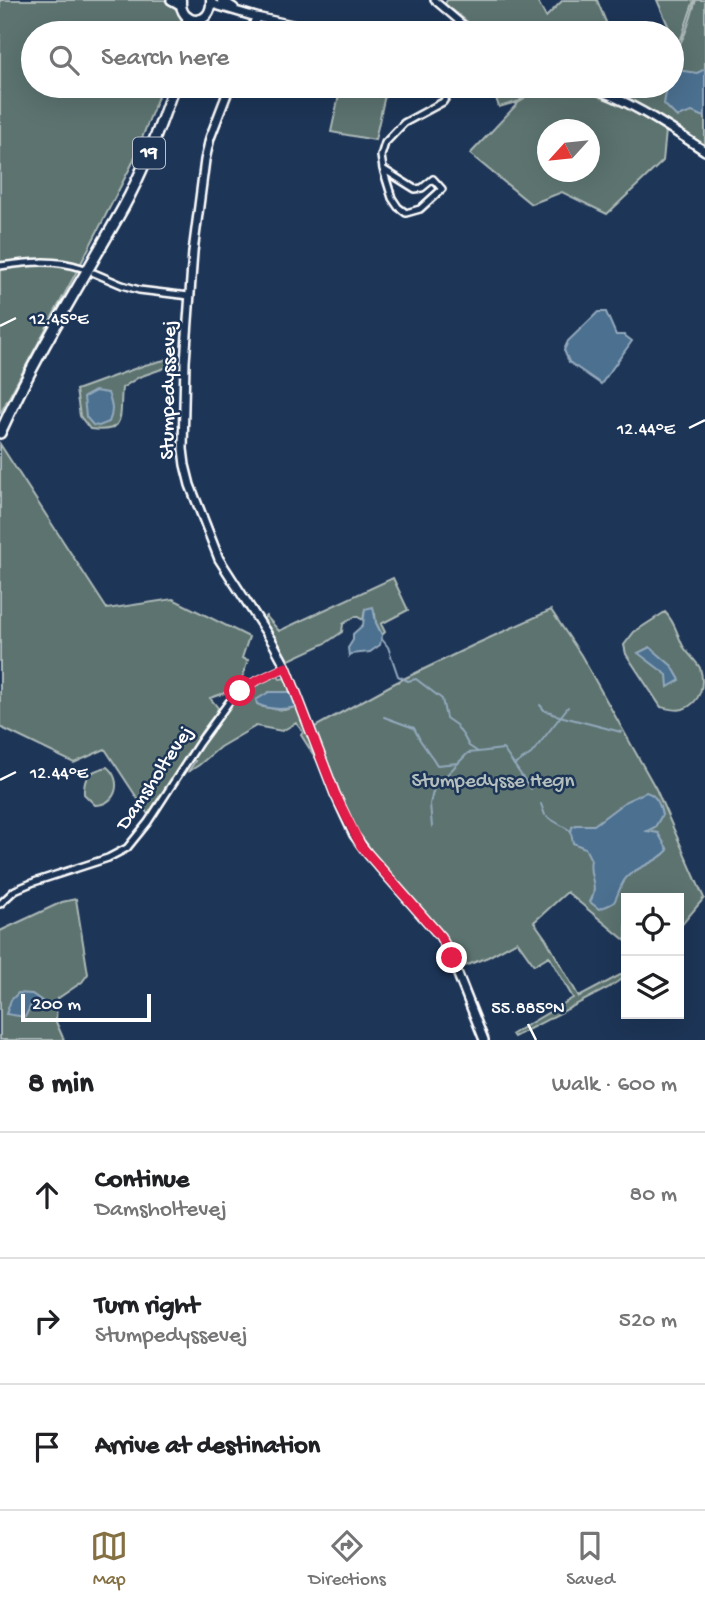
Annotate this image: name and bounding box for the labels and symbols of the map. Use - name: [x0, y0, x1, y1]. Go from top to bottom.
- north arrow: [537, 119, 600, 182]
- road number: 19: [133, 138, 165, 168]
- text: 12.45°E: [28, 310, 89, 331]
- street label: Stumpedyssevej: [156, 320, 184, 460]
- text: 12.44°E: [616, 420, 676, 441]
- route start: [224, 675, 255, 706]
- street label: Damsholtevej: [111, 722, 200, 838]
- text: 12.44°E: [29, 764, 89, 785]
- park label: Stumpedysse Hegn: [412, 770, 574, 795]
- route end: [436, 942, 467, 973]
- scale bar: [21, 991, 150, 1023]
- text: 55.885°N: [491, 999, 565, 1020]

